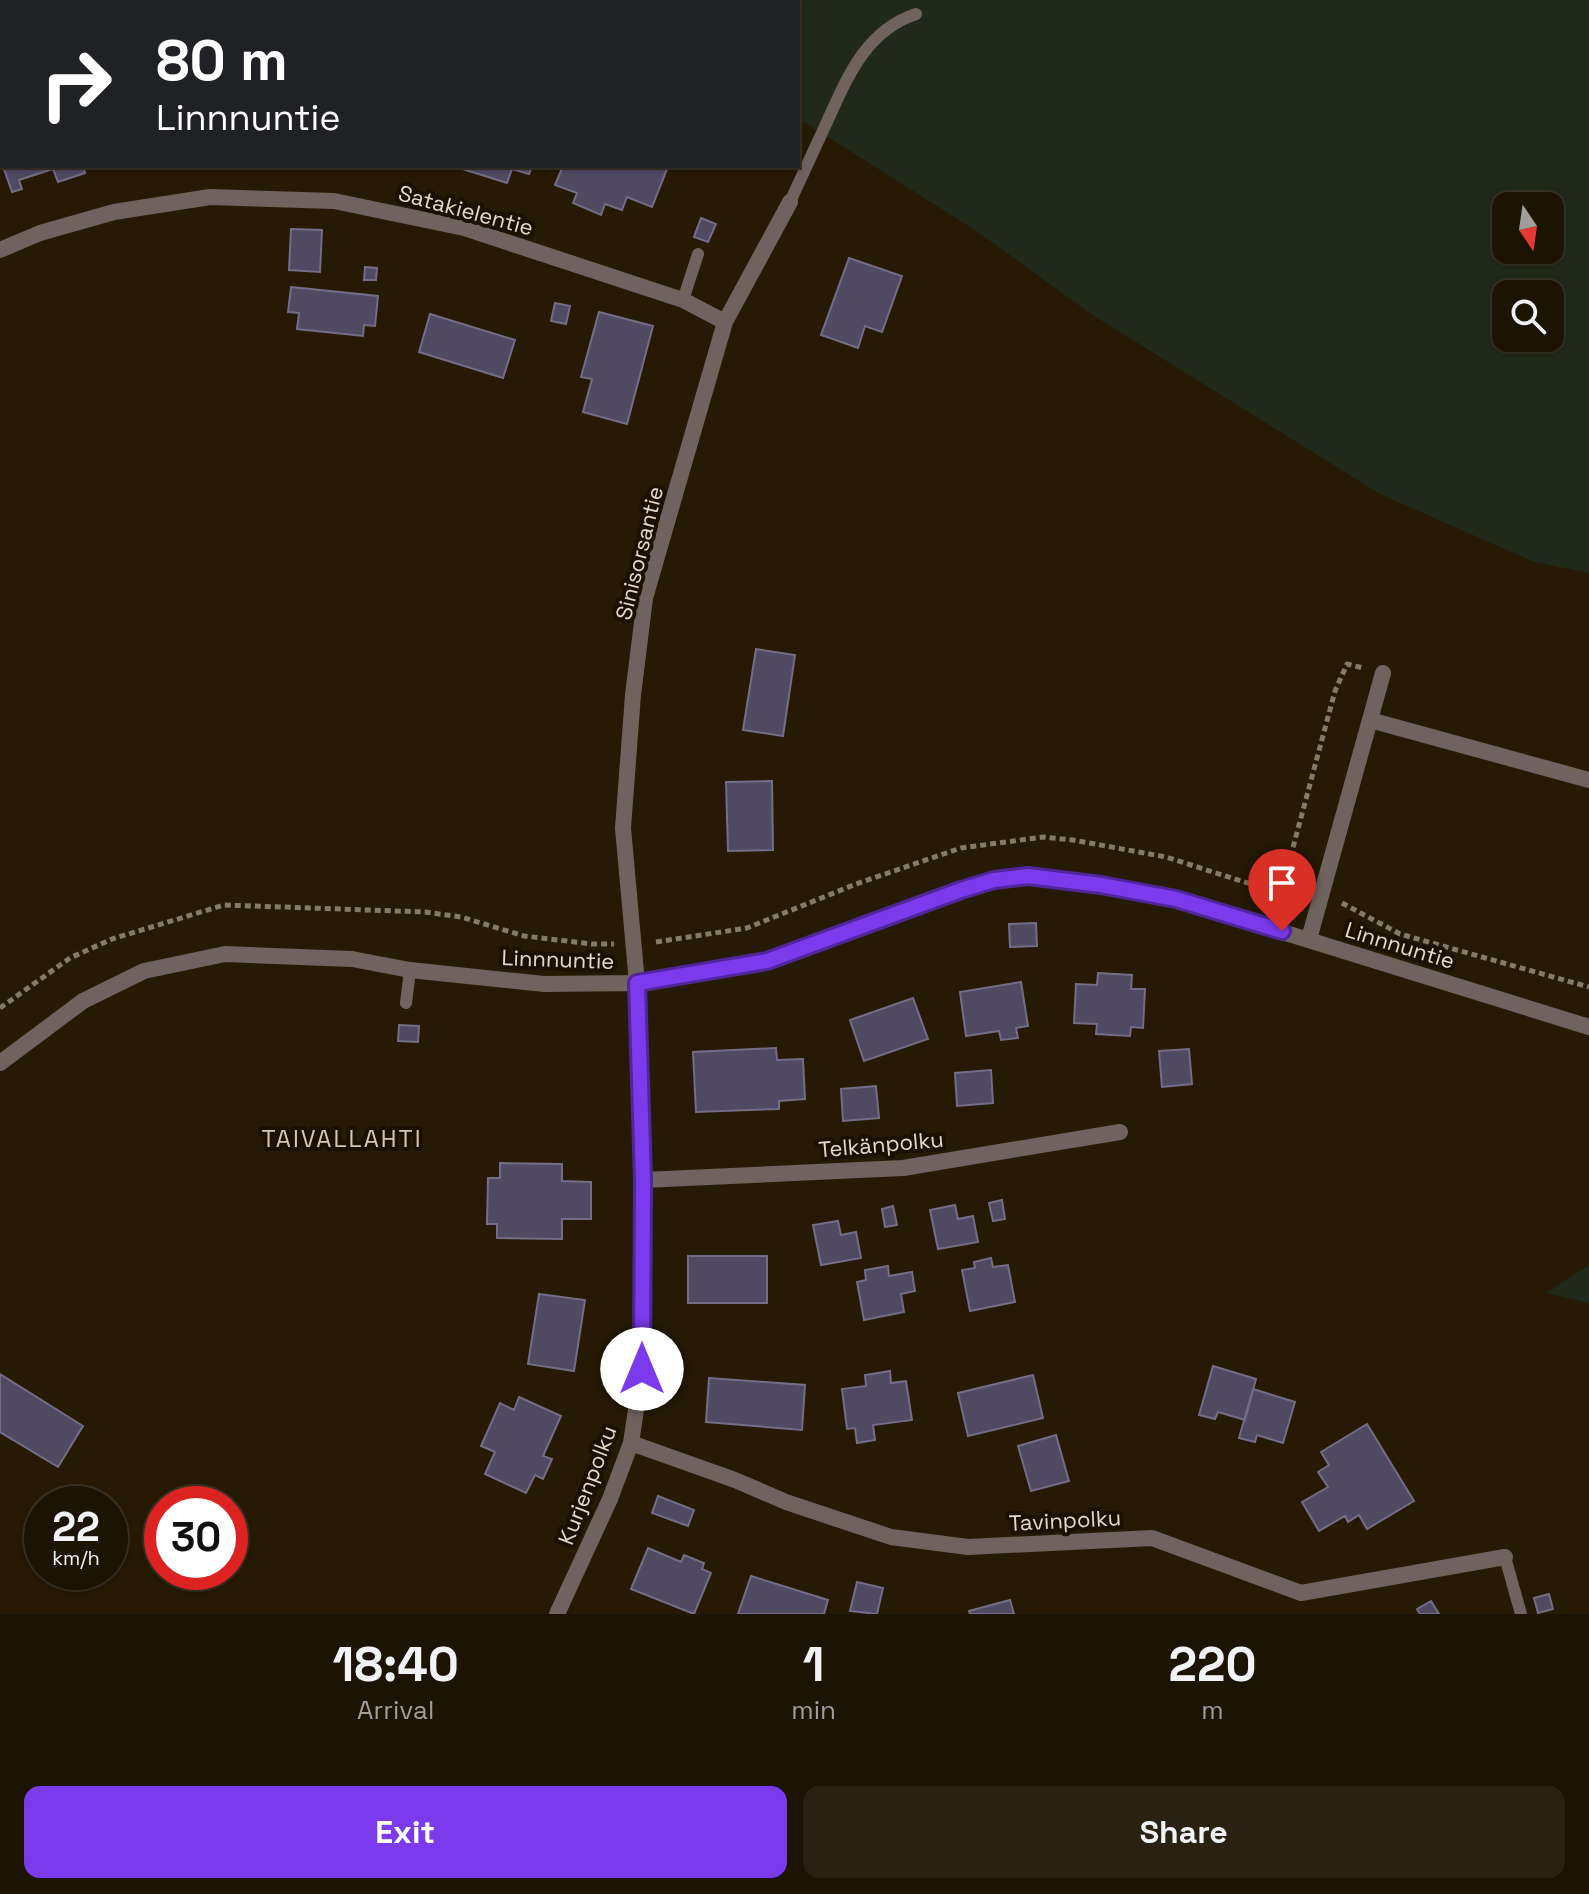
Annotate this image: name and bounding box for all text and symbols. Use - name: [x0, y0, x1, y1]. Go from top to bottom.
- text: 80 m: [156, 25, 288, 96]
- icon: right: [24, 32, 128, 136]
- text: Linnnuntie: [156, 95, 341, 141]
- street label: Satakielentie: [395, 179, 537, 241]
- north arrow: [1492, 192, 1564, 264]
- map controls: [1492, 192, 1564, 352]
- button: search: [1492, 280, 1564, 352]
- street label: Sinisorsantie: [609, 483, 669, 623]
- pin: [1248, 849, 1316, 931]
- icon: arrive: [1260, 861, 1304, 905]
- street label: Linnnuntie: [1342, 915, 1458, 975]
- street label: Linnnuntie: [501, 943, 615, 975]
- district label: TAIVALLAHTI: [261, 1123, 423, 1154]
- street label: Telkänpolku: [817, 1125, 945, 1163]
- position arrow: [600, 1327, 684, 1411]
- street label: Kurjenpolku: [551, 1421, 623, 1549]
- speed limit sign: 30: [144, 1486, 248, 1590]
- text: 22: [52, 1502, 100, 1553]
- street label: Tavinpolku: [1008, 1503, 1122, 1537]
- text: km/h: [52, 1545, 100, 1571]
- text: 18:40: [332, 1634, 459, 1695]
- text: 1: [803, 1634, 825, 1695]
- text: 220: [1168, 1634, 1257, 1695]
- text: Arrival: [357, 1693, 434, 1727]
- text: min: [791, 1693, 836, 1727]
- text: m: [1201, 1693, 1224, 1727]
- button: Exit: [24, 1786, 787, 1878]
- button: Share: [803, 1786, 1565, 1878]

